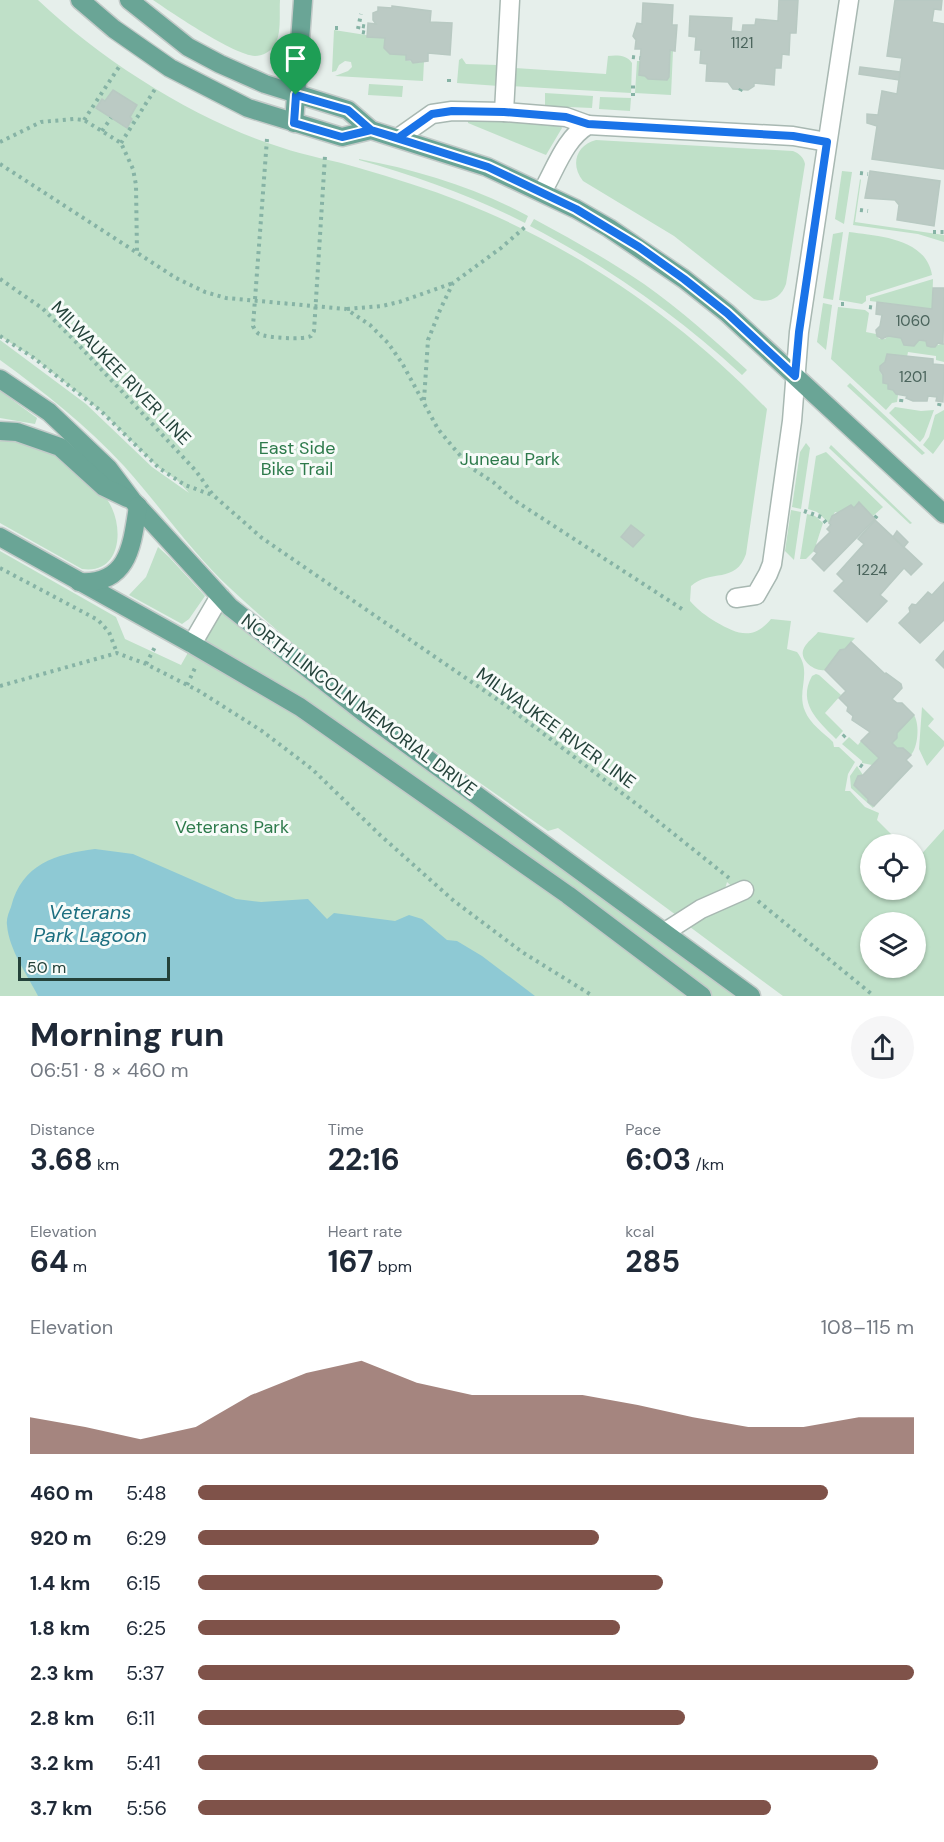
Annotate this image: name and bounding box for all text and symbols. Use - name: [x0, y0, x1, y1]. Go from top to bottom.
- pin: [270, 33, 321, 95]
- house number: 1121: [731, 33, 753, 53]
- icon: arrive: [279, 42, 312, 75]
- street label: MILWAUKEE RIVER LINE: [46, 296, 196, 450]
- house number: 1060: [896, 311, 930, 331]
- house number: 1201: [899, 367, 927, 387]
- park label: East Side Bike Trail: [259, 436, 335, 481]
- park label: Juneau Park: [460, 447, 560, 471]
- house number: 1224: [857, 560, 887, 580]
- street label: NORTH LINCOLN MEMORIAL DRIVE: [236, 608, 482, 802]
- street label: MILWAUKEE RIVER LINE: [471, 662, 641, 794]
- park label: Veterans Park: [175, 815, 289, 839]
- map controls: [860, 834, 926, 978]
- button: locate: [860, 834, 926, 900]
- water label: Veterans Park Lagoon: [33, 899, 147, 948]
- button: layers: [860, 912, 926, 978]
- scale bar: [18, 954, 170, 982]
- text: 50 m: [27, 957, 66, 978]
- text: Morning run: [30, 1013, 224, 1056]
- button: share: [851, 1016, 914, 1079]
- text: 06:51 · 8 × 460 m: [30, 1057, 189, 1083]
- text: Distance: [30, 1119, 95, 1140]
- text: Time: [328, 1119, 364, 1140]
- text: Pace: [625, 1119, 661, 1140]
- text: 3.68: [30, 1140, 93, 1179]
- text: 22:16: [328, 1140, 400, 1179]
- text: 6:03: [625, 1140, 691, 1179]
- text: km: [93, 1154, 119, 1175]
- text: /km: [691, 1154, 724, 1175]
- text: Elevation: [30, 1221, 97, 1242]
- text: Heart rate: [328, 1221, 402, 1242]
- text: kcal: [625, 1221, 654, 1242]
- text: 64: [30, 1242, 69, 1281]
- text: 167: [328, 1242, 373, 1281]
- text: 285: [625, 1242, 680, 1281]
- text: m: [69, 1256, 87, 1277]
- text: bpm: [373, 1256, 412, 1277]
- text: Elevation: [30, 1314, 113, 1340]
- text: 108–115 m: [821, 1314, 914, 1340]
- text: 460 m: [30, 1480, 93, 1506]
- text: 5:48: [126, 1480, 167, 1506]
- text: 920 m: [30, 1525, 92, 1551]
- text: 6:29: [126, 1525, 166, 1551]
- text: 1.4 km: [30, 1570, 90, 1596]
- text: 6:15: [126, 1570, 161, 1596]
- text: 1.8 km: [30, 1615, 90, 1641]
- text: 6:25: [126, 1615, 166, 1641]
- text: 2.3 km: [30, 1660, 94, 1686]
- text: 5:37: [126, 1660, 164, 1686]
- text: 2.8 km: [30, 1705, 94, 1731]
- text: 6:11: [126, 1705, 155, 1731]
- text: 3.2 km: [30, 1750, 94, 1776]
- text: 5:41: [126, 1750, 161, 1776]
- text: 3.7 km: [30, 1795, 92, 1821]
- text: 5:56: [126, 1795, 167, 1821]

